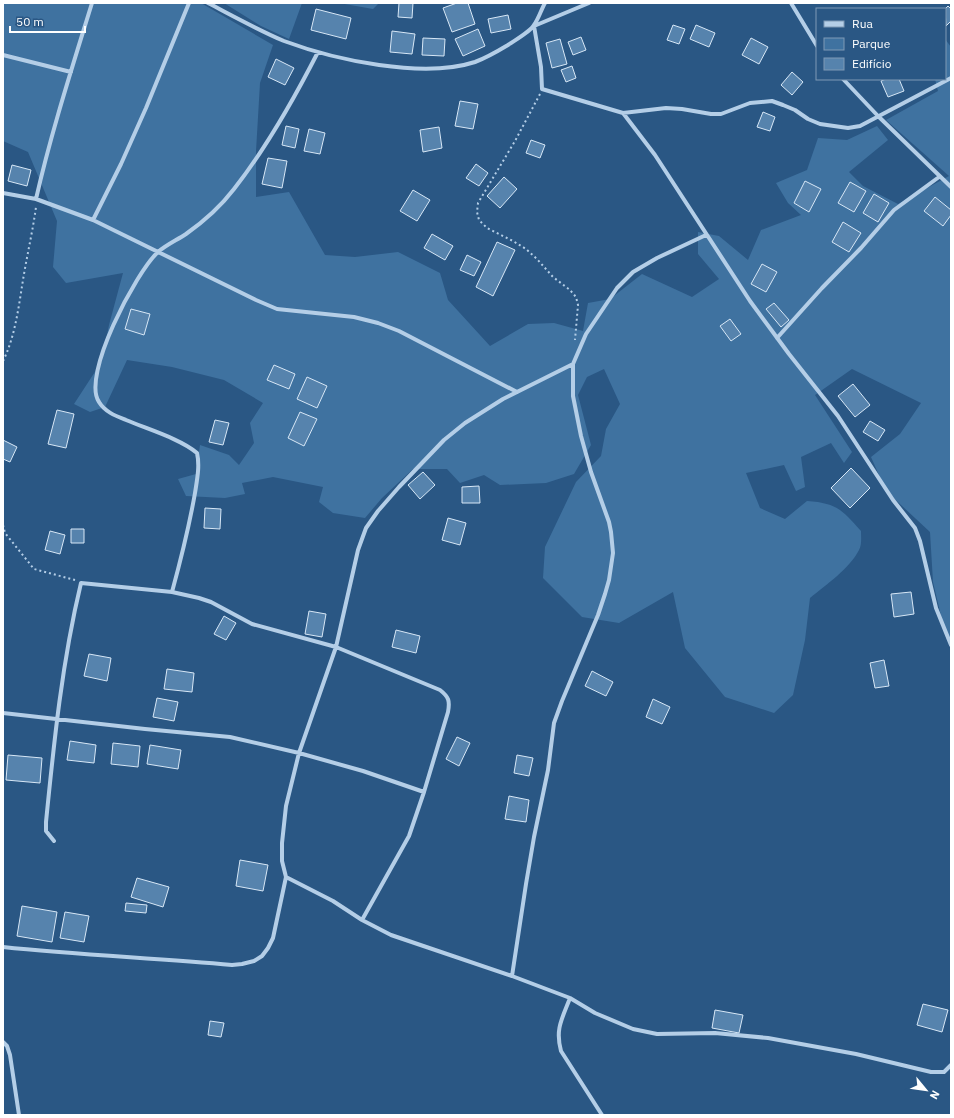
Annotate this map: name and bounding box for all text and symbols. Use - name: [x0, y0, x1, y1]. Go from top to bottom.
- scale bar: [10, 8, 85, 34]
- legend: [816, 8, 946, 80]
- text: 50 m: [16, 14, 44, 29]
- text: Rua: [852, 16, 873, 31]
- text: Parque: [852, 36, 891, 51]
- text: Edifício: [852, 56, 892, 71]
- north arrow: [906, 1070, 946, 1110]
- text: N: [927, 1088, 943, 1102]

